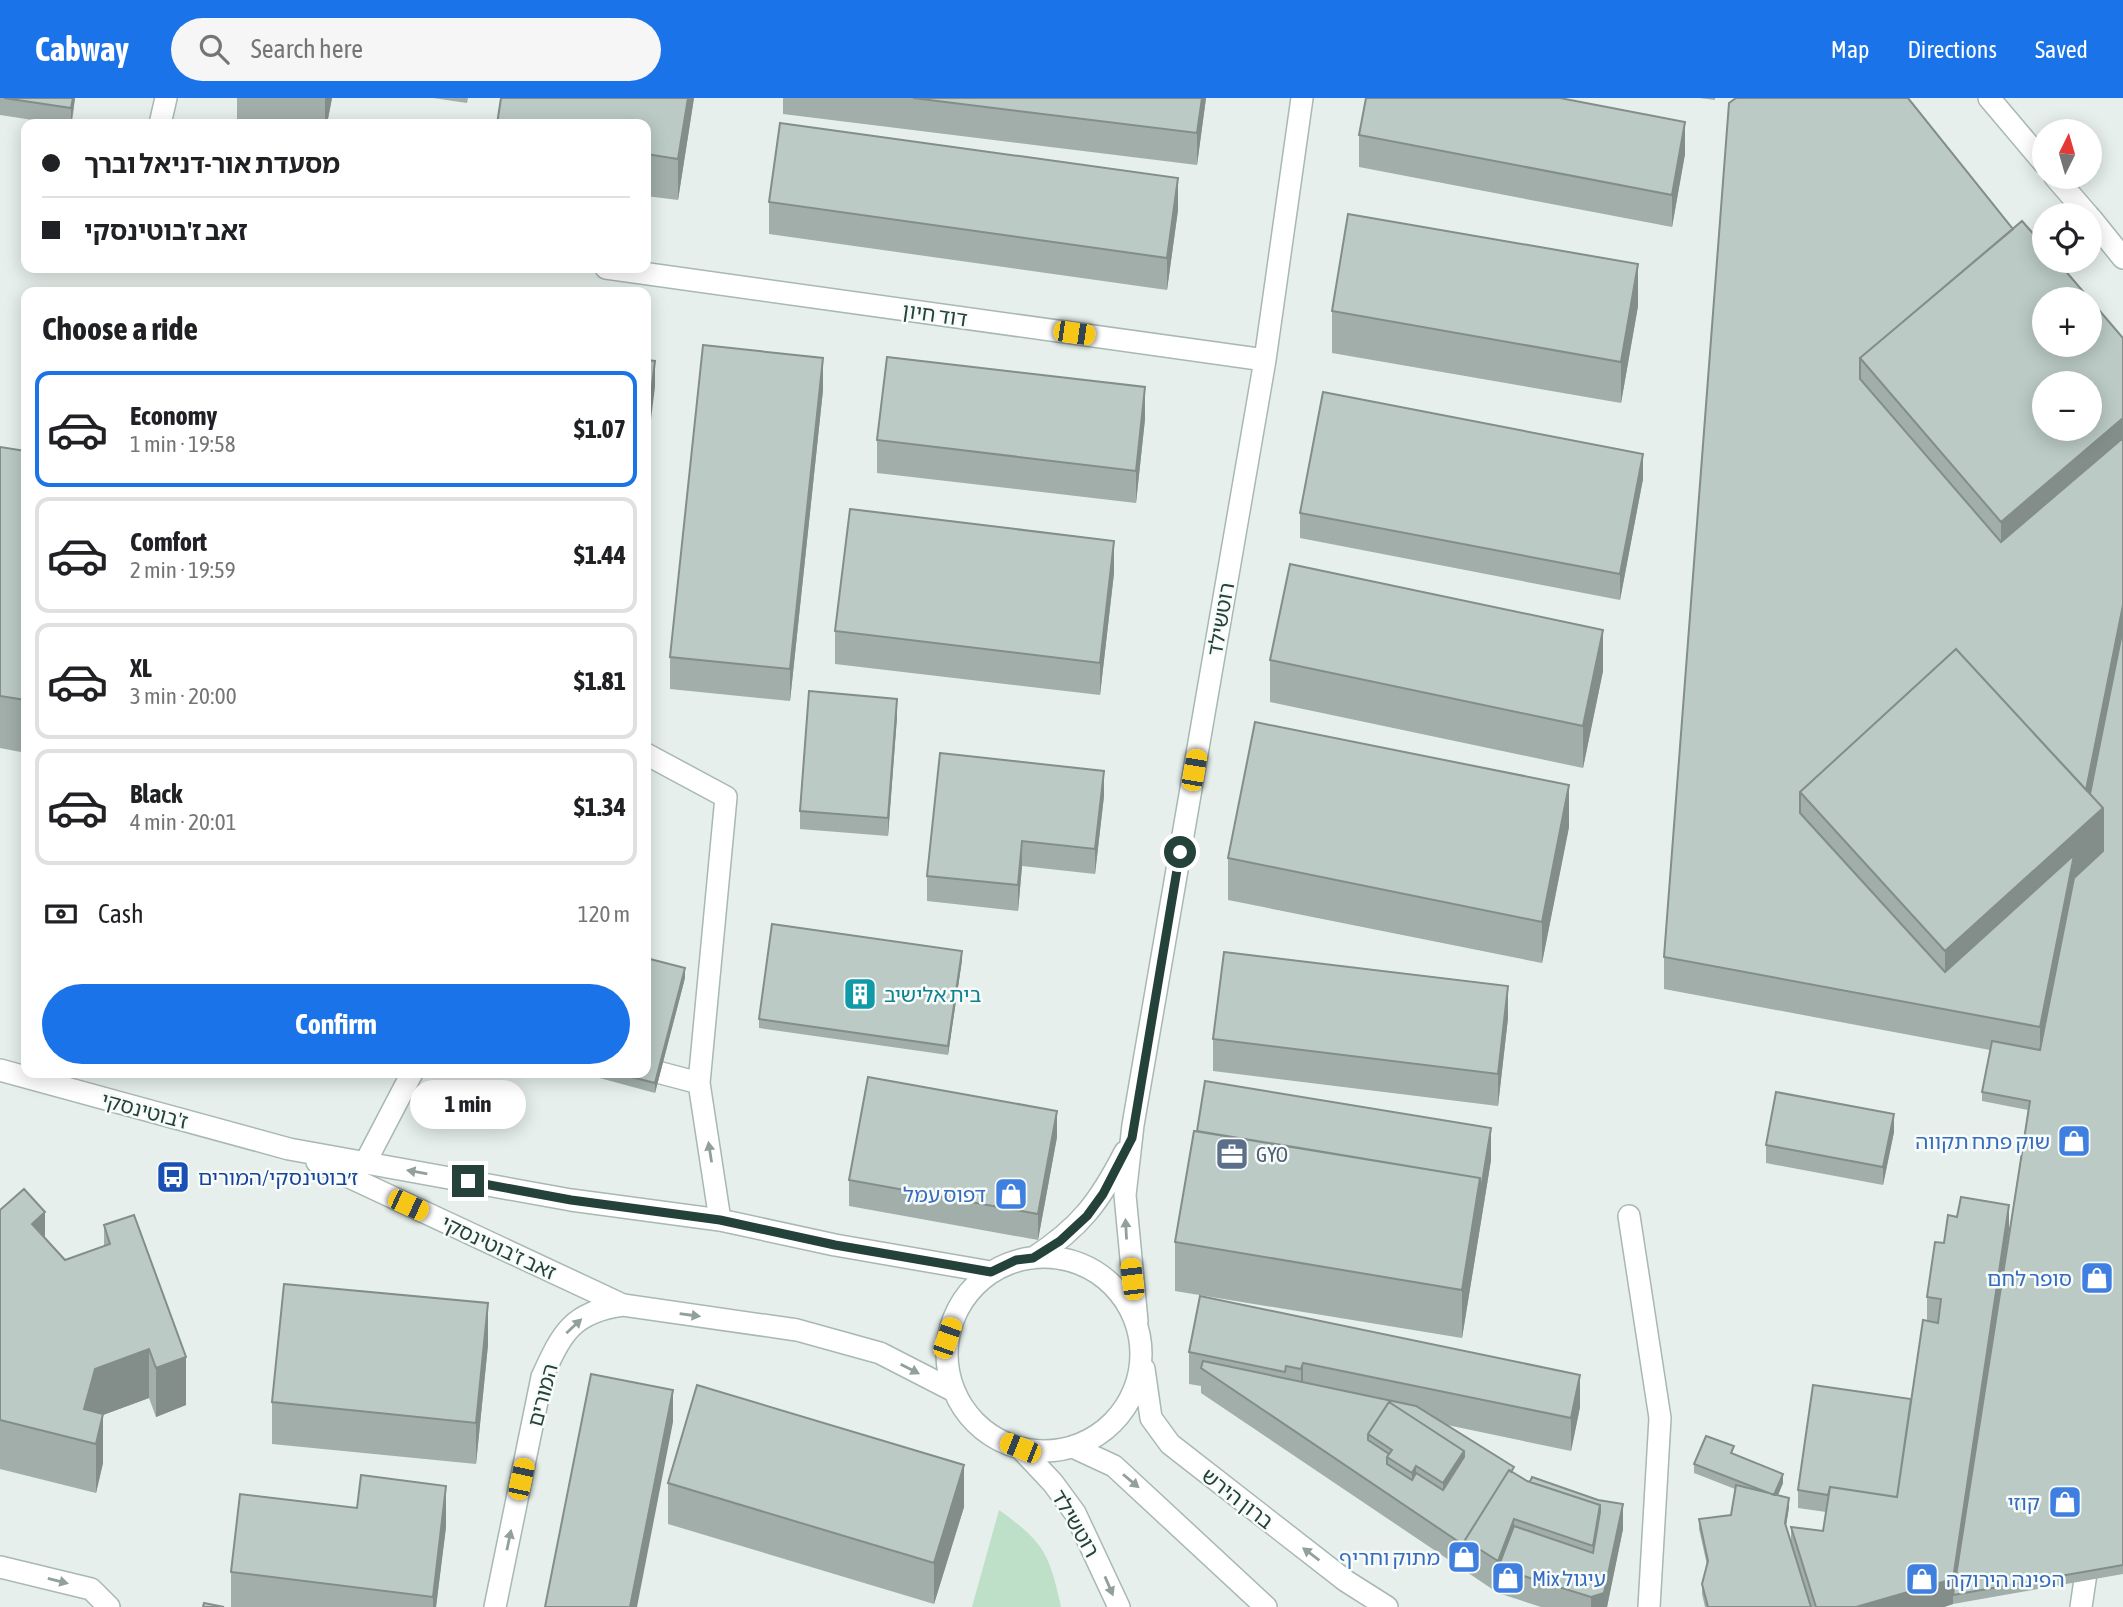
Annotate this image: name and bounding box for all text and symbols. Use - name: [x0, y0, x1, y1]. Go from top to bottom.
- search box: [171, 18, 661, 81]
- text: Cabway: [35, 30, 129, 68]
- icon: search: [195, 30, 233, 68]
- text: Search here: [251, 34, 363, 64]
- text: Map: [1831, 36, 1869, 63]
- text: Directions: [1907, 36, 1997, 63]
- text: Saved: [2035, 36, 2088, 63]
- north arrow: [2032, 119, 2102, 189]
- map controls: [2032, 119, 2102, 441]
- text: מסעדת אור-דניאל וברך: [84, 149, 340, 179]
- button: locate: [2032, 203, 2102, 273]
- text: זאב ז'בוטינסקי: [84, 216, 248, 246]
- button: +: [2032, 287, 2102, 357]
- street label: דוד חיון: [901, 298, 969, 330]
- text: Choose a ride: [42, 310, 198, 347]
- car: [1052, 320, 1097, 346]
- button: −: [2032, 371, 2102, 441]
- icon: car: [46, 398, 109, 461]
- text: Economy: [130, 401, 217, 431]
- text: $1.07: [574, 414, 626, 444]
- text: 1 min · 19:58: [130, 431, 236, 457]
- icon: car: [46, 524, 109, 587]
- text: Comfort: [130, 527, 207, 557]
- text: $1.44: [574, 540, 626, 570]
- text: 2 min · 19:59: [130, 557, 236, 583]
- street label: רוטשילד: [1202, 580, 1238, 658]
- icon: car: [46, 650, 109, 713]
- text: XL: [130, 653, 152, 683]
- text: $1.81: [574, 666, 626, 696]
- text: 3 min · 20:00: [130, 683, 236, 709]
- car: [1181, 747, 1208, 793]
- icon: car: [46, 776, 109, 839]
- text: Black: [130, 779, 182, 809]
- text: $1.34: [574, 792, 626, 822]
- text: 4 min · 20:01: [130, 809, 236, 835]
- route start: [1164, 836, 1196, 868]
- icon: cash: [42, 895, 80, 933]
- text: Cash: [98, 899, 144, 929]
- text: 120 m: [578, 901, 630, 927]
- building icon: בית אלישיב: [841, 975, 879, 1013]
- place label: בית אלישיב: [884, 982, 982, 1006]
- button: Confirm: [42, 984, 630, 1064]
- callout: 1 min: [410, 1080, 526, 1128]
- street label: ז'בוטינסקי: [99, 1087, 191, 1133]
- text: 1 min: [445, 1091, 491, 1117]
- shop icon: שוק פתח תקווה: [2055, 1122, 2093, 1160]
- place label: שוק פתח תקווה: [1915, 1129, 2050, 1153]
- office icon: GYO: [1213, 1135, 1251, 1173]
- one-way arrow: [704, 1141, 715, 1163]
- place label: GYO: [1256, 1142, 1288, 1166]
- bus stop icon: ז׳בוטינסקי/המורים: [154, 1158, 192, 1196]
- place label: ז׳בוטינסקי/המורים: [198, 1165, 358, 1189]
- route end: [452, 1165, 484, 1197]
- one-way arrow: [406, 1166, 428, 1177]
- shop icon: דפוס עמל: [992, 1175, 1030, 1213]
- place label: דפוס עמל: [903, 1182, 986, 1206]
- car: [385, 1187, 432, 1223]
- street label: זאב ז'בוטינסקי: [438, 1210, 560, 1284]
- one-way arrow: [1121, 1217, 1132, 1239]
- car: [1120, 1257, 1145, 1301]
- shop icon: סופר לחם: [2078, 1259, 2116, 1297]
- place label: סופר לחם: [1987, 1266, 2072, 1290]
- one-way arrow: [680, 1309, 702, 1320]
- car: [931, 1315, 964, 1361]
- one-way arrow: [565, 1318, 583, 1334]
- street label: המורים: [522, 1361, 562, 1429]
- one-way arrow: [900, 1363, 920, 1374]
- car: [997, 1430, 1044, 1466]
- car: [507, 1456, 536, 1502]
- street label: ברון הירש: [1198, 1463, 1278, 1533]
- one-way arrow: [1123, 1473, 1140, 1488]
- shop icon: קוזי: [2046, 1483, 2084, 1521]
- street label: רוטשילד: [1047, 1485, 1105, 1561]
- place label: קוזי: [2007, 1490, 2040, 1514]
- one-way arrow: [503, 1529, 514, 1551]
- shop icon: מתוק וחריף: [1445, 1538, 1483, 1576]
- place label: מתוק וחריף: [1339, 1545, 1440, 1569]
- one-way arrow: [1302, 1547, 1320, 1561]
- shop icon: Mix עיגול: [1489, 1559, 1527, 1597]
- shop icon: הפינה הירוקה: [1903, 1560, 1941, 1598]
- place label: Mix עיגול: [1532, 1566, 1606, 1590]
- place label: הפינה הירוקה: [1946, 1567, 2065, 1591]
- one-way arrow: [47, 1576, 69, 1587]
- one-way arrow: [1104, 1576, 1115, 1597]

